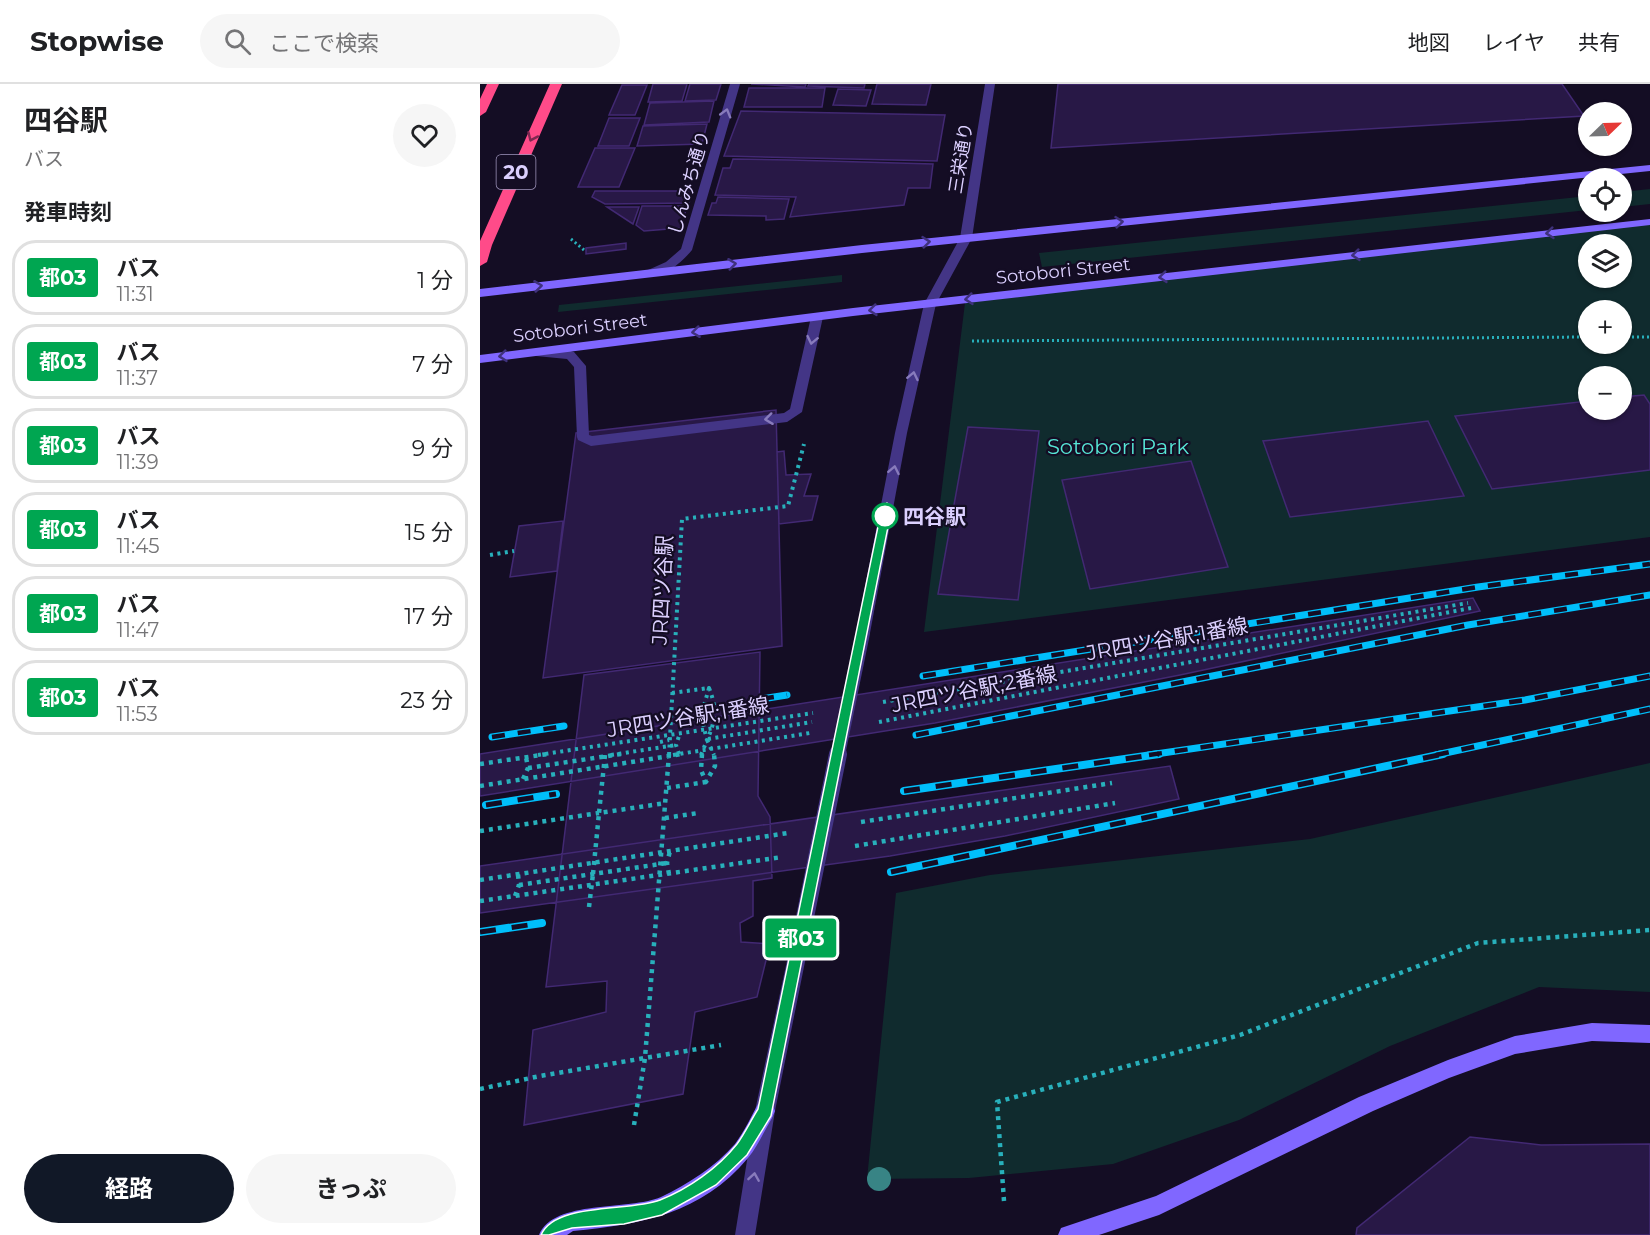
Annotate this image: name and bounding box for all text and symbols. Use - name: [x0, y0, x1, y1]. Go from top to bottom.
- search box: [200, 14, 620, 68]
- text: Stopwise: [30, 24, 164, 58]
- icon: search: [221, 25, 254, 58]
- text: ここで検索: [269, 30, 379, 57]
- text: 地図: [1408, 30, 1450, 55]
- text: レイヤ: [1483, 30, 1545, 55]
- text: 共有: [1578, 30, 1620, 55]
- north arrow: [1578, 102, 1632, 156]
- map controls: [1578, 102, 1632, 420]
- text: 四谷駅: [24, 103, 108, 137]
- button: heart: [393, 104, 456, 167]
- one-way arrow: [719, 108, 731, 119]
- street label: 三栄通り: [945, 121, 977, 195]
- street label: しんみち通り: [664, 128, 714, 238]
- one-way arrow: [527, 131, 539, 142]
- text: バス: [24, 147, 64, 171]
- road number: 20: [496, 155, 536, 189]
- button: locate: [1578, 168, 1632, 222]
- text: 発車時刻: [24, 199, 112, 226]
- one-way arrow: [1115, 216, 1124, 229]
- one-way arrow: [1546, 227, 1555, 239]
- button: layers: [1578, 234, 1632, 288]
- one-way arrow: [921, 236, 930, 249]
- one-way arrow: [1352, 249, 1361, 261]
- street label: Sotobori Street: [995, 253, 1131, 289]
- text: バス: [116, 255, 161, 282]
- one-way arrow: [727, 258, 736, 271]
- text: 都03: [39, 265, 86, 290]
- text: 1 分: [417, 267, 453, 294]
- one-way arrow: [1158, 271, 1167, 283]
- one-way arrow: [533, 280, 543, 293]
- text: 11:31: [116, 282, 154, 306]
- one-way arrow: [964, 292, 973, 305]
- button: +: [1578, 300, 1632, 354]
- one-way arrow: [869, 303, 878, 316]
- street label: Sotobori Street: [512, 309, 648, 347]
- one-way arrow: [692, 325, 701, 338]
- one-way arrow: [806, 334, 819, 344]
- text: バス: [116, 339, 161, 366]
- text: 都03: [39, 349, 86, 374]
- one-way arrow: [498, 349, 507, 362]
- text: 7 分: [412, 351, 453, 378]
- text: 11:37: [116, 366, 158, 390]
- button: −: [1578, 366, 1632, 420]
- one-way arrow: [906, 371, 919, 381]
- one-way arrow: [764, 412, 773, 425]
- text: バス: [116, 423, 161, 450]
- text: 都03: [39, 433, 86, 458]
- park label: Sotobori Park: [1047, 434, 1190, 459]
- text: 9 分: [412, 435, 453, 462]
- text: 11:39: [116, 450, 159, 474]
- one-way arrow: [887, 465, 900, 475]
- marker: 四谷駅: [872, 503, 898, 529]
- place label: 四谷駅: [903, 504, 966, 529]
- text: バス: [116, 507, 161, 534]
- text: 都03: [39, 517, 86, 542]
- text: 15 分: [405, 519, 453, 546]
- text: 11:45: [116, 534, 160, 558]
- street label: JR四ツ谷駅: [647, 535, 677, 646]
- text: バス: [116, 591, 161, 618]
- text: 都03: [39, 601, 86, 626]
- text: 17 分: [404, 603, 453, 630]
- street label: JR四ツ谷駅;1番線: [1083, 612, 1250, 666]
- text: 11:47: [116, 618, 159, 642]
- street label: JR四ツ谷駅;2番線: [888, 661, 1059, 717]
- text: バス: [116, 675, 161, 702]
- text: 都03: [39, 685, 86, 710]
- text: 23 分: [400, 687, 453, 714]
- street label: JR四ツ谷駅;1番線: [604, 692, 771, 742]
- text: 11:53: [116, 702, 158, 726]
- line badge: 都03: [766, 918, 836, 958]
- text: 都03: [777, 926, 825, 951]
- button: 経路: [24, 1154, 234, 1223]
- button: きっぷ: [246, 1154, 456, 1223]
- one-way arrow: [748, 1173, 760, 1182]

